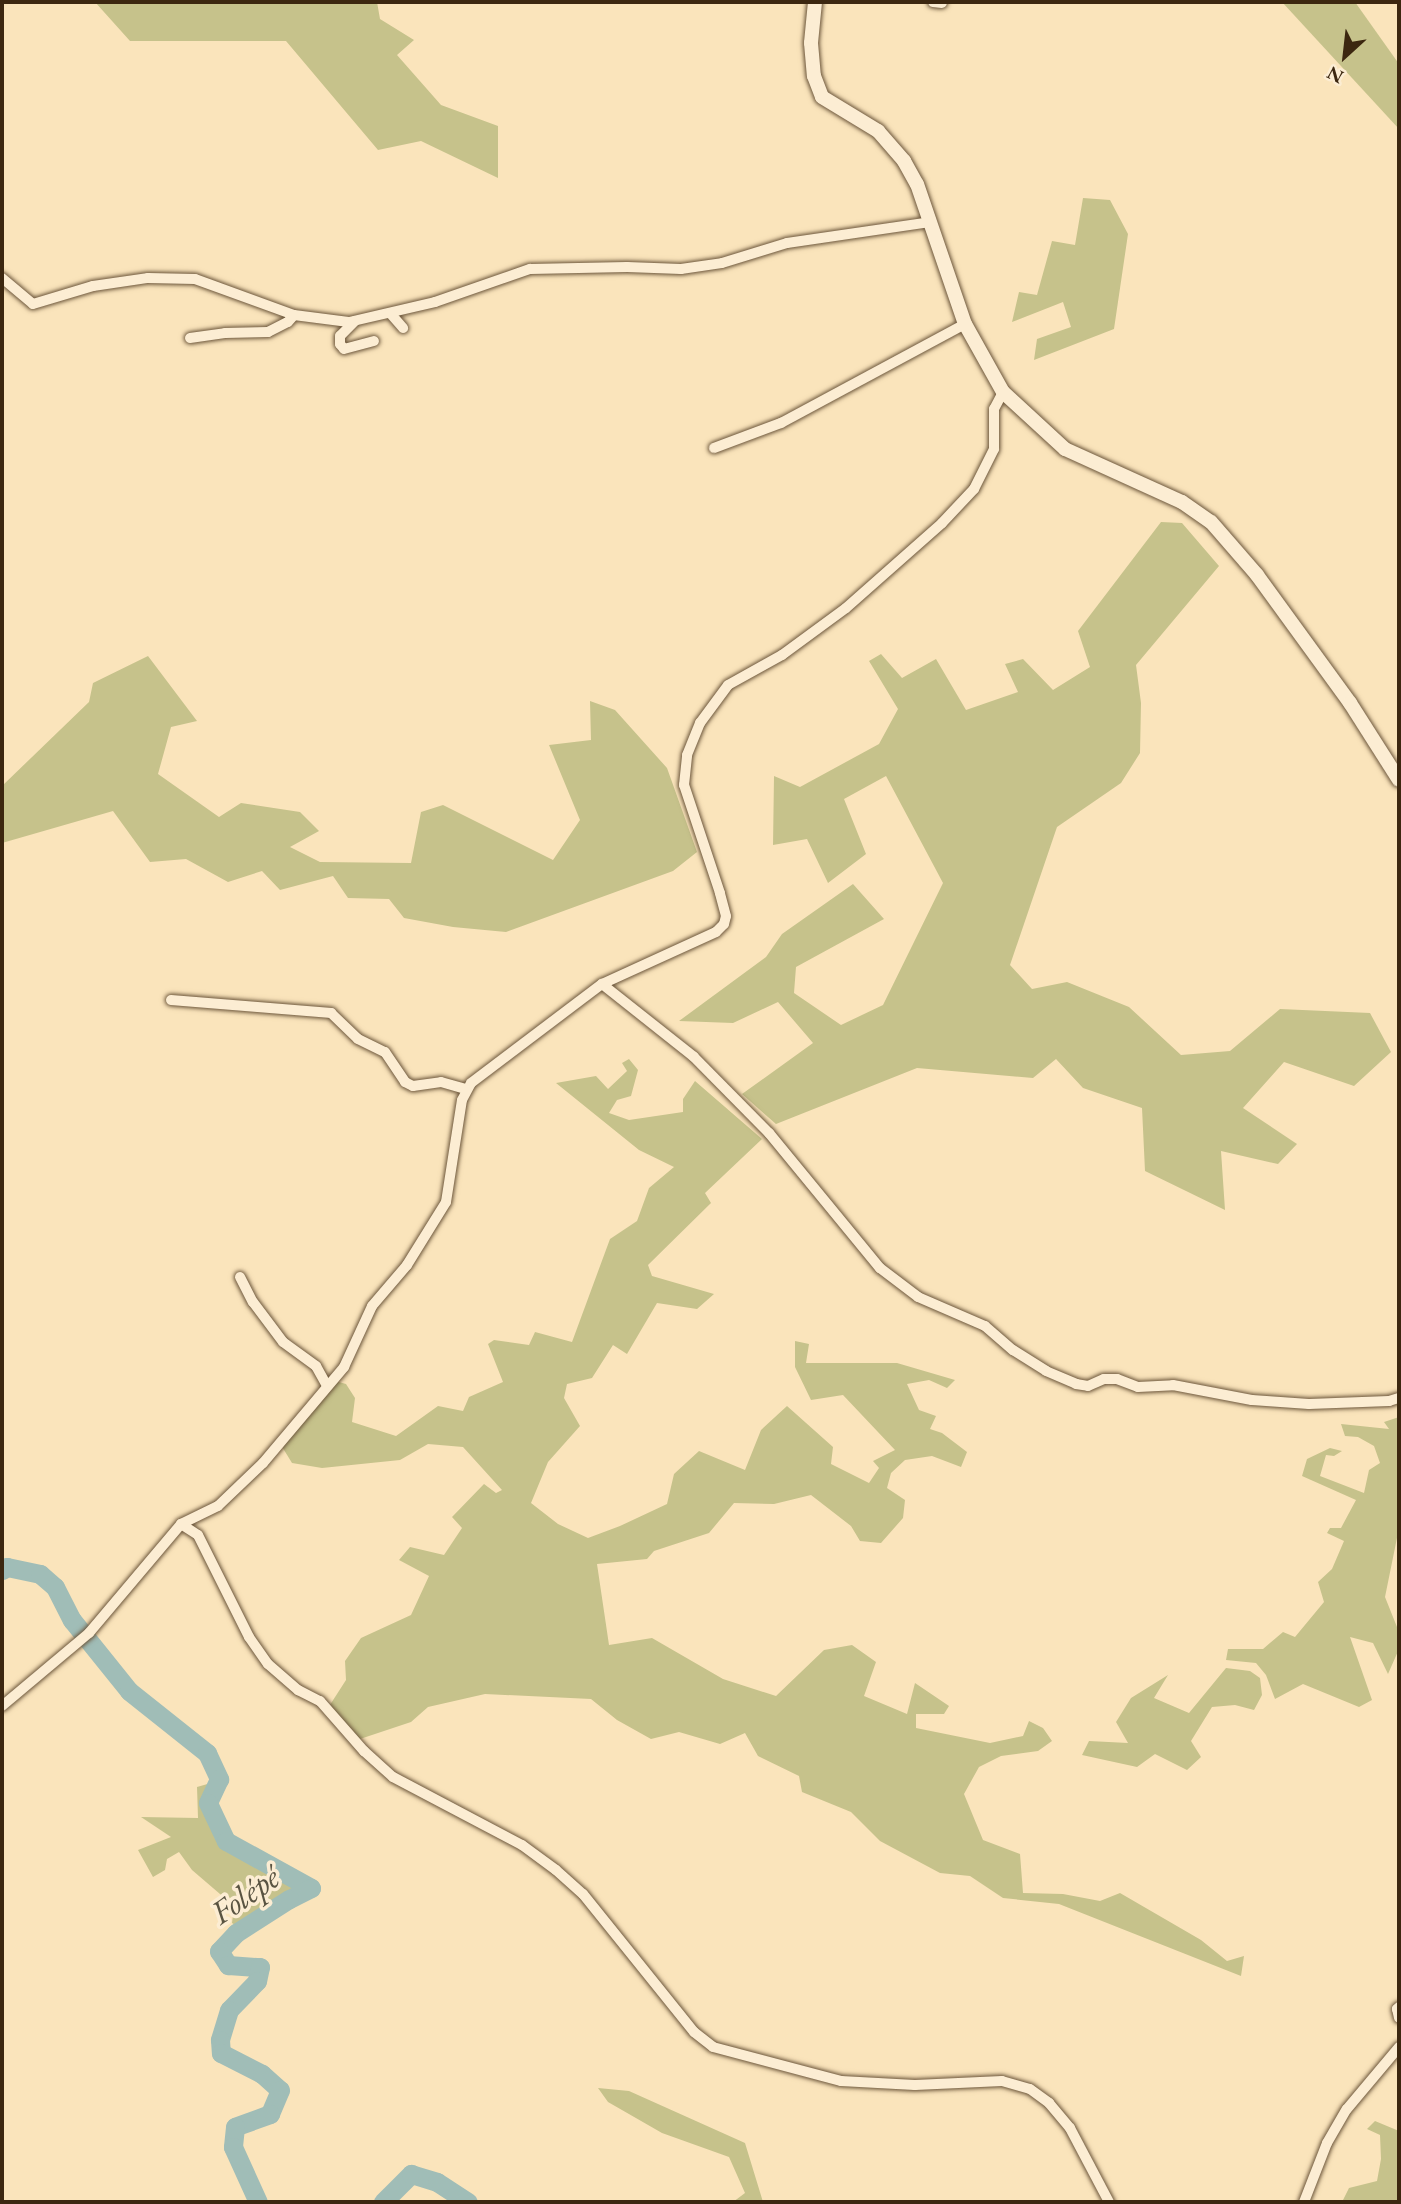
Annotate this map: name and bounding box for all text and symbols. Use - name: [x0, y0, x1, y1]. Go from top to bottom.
- north arrow: [1310, 21, 1380, 91]
- text: N: [1323, 61, 1348, 90]
- water label: Folépé: [203, 1857, 287, 1933]

